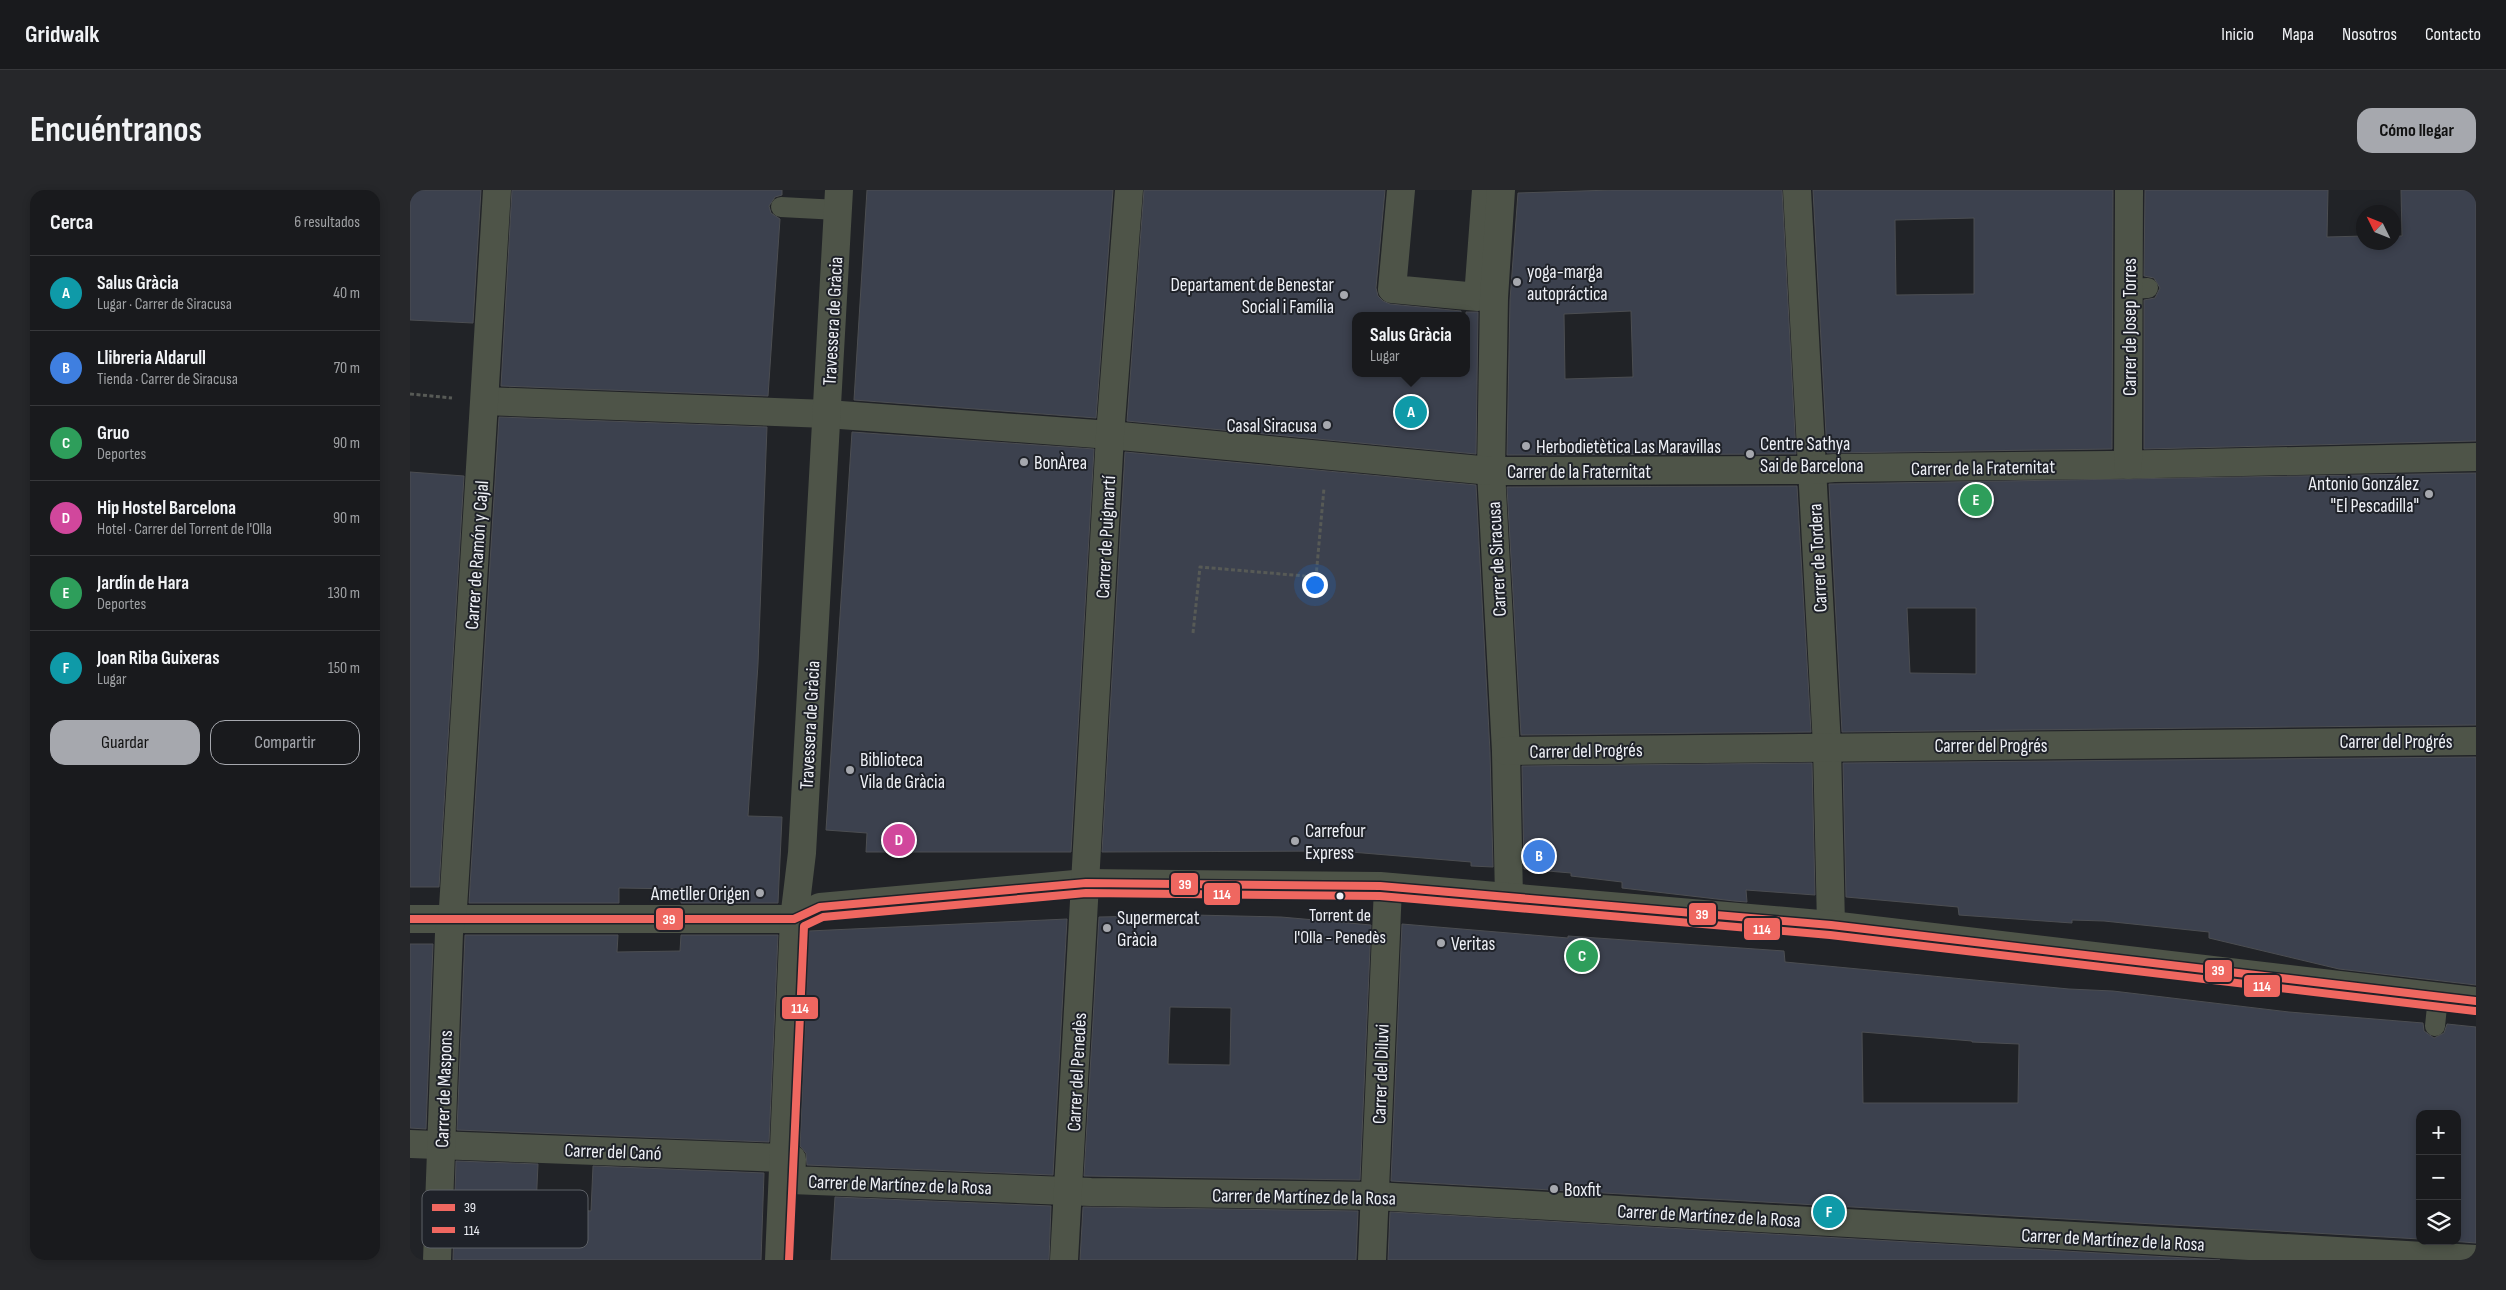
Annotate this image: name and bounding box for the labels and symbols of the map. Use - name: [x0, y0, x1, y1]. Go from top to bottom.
- north arrow: [2356, 205, 2401, 250]
- street label: Travessera de Gràcia: [819, 256, 848, 386]
- street label: Carrer de Josep Torres: [2119, 258, 2142, 396]
- place label: yoga-marga autopráctica: [1527, 261, 1608, 306]
- place label: Departament de Benestar Social i Família: [1171, 274, 1335, 319]
- marker: yoga-marga autopráctica: [1511, 276, 1523, 288]
- marker: Departament de Benestar Social i Família: [1338, 289, 1350, 301]
- pin: A: [1395, 393, 1427, 431]
- place label: Casal Siracusa: [1226, 415, 1317, 438]
- marker: Casal Siracusa: [1321, 419, 1333, 431]
- place label: Centre Sathya Sai de Barcelona: [1760, 433, 1864, 478]
- place label: Herbodietètica Las Maravillas: [1536, 436, 1721, 459]
- marker: Herbodietètica Las Maravillas: [1520, 440, 1532, 452]
- marker: Centre Sathya Sai de Barcelona: [1744, 448, 1756, 460]
- place label: BonÀrea: [1034, 452, 1087, 475]
- marker: BonÀrea: [1018, 456, 1030, 468]
- street label: Carrer de la Fraternitat: [1911, 456, 2056, 481]
- street label: Carrer de la Fraternitat: [1507, 461, 1651, 484]
- place label: Antonio González "El Pescadilla": [2307, 473, 2419, 518]
- street label: Carrer de Puigmartí: [1092, 475, 1121, 599]
- street label: Carrer de Ramón y Cajal: [461, 480, 494, 630]
- pin: E: [1960, 481, 1992, 519]
- marker: Antonio González "El Pescadilla": [2423, 488, 2435, 500]
- street label: Carrer de Siracusa: [1483, 501, 1512, 617]
- street label: Carrer de Tordera: [1804, 503, 1833, 613]
- your location: [1302, 572, 1328, 598]
- street label: Travessera de Gràcia: [796, 660, 825, 790]
- street label: Carrer del Progrés: [2339, 731, 2453, 754]
- street label: Carrer del Progrés: [1934, 735, 2048, 758]
- street label: Carrer del Progrés: [1529, 739, 1643, 764]
- place label: Biblioteca Vila de Gràcia: [860, 749, 945, 794]
- marker: Biblioteca Vila de Gràcia: [844, 764, 856, 776]
- place label: Carrefour Express: [1305, 820, 1366, 865]
- pin: D: [883, 821, 915, 859]
- marker: Carrefour Express: [1289, 835, 1301, 847]
- pin: B: [1523, 837, 1555, 875]
- line badge: 39: [1170, 872, 1199, 896]
- text: 39: [1179, 876, 1192, 893]
- line badge: 114: [1203, 882, 1241, 906]
- place label: Ametller Origen: [650, 883, 750, 906]
- text: 114: [1213, 886, 1231, 903]
- marker: Ametller Origen: [754, 887, 766, 899]
- marker: Torrent de l'Olla - Penedès: [1335, 891, 1345, 901]
- line badge: 39: [1688, 902, 1717, 926]
- place label: Torrent de l'Olla - Penedès: [1294, 905, 1386, 948]
- text: 39: [1696, 906, 1709, 923]
- line badge: 39: [655, 907, 684, 931]
- place label: Supermercat Gràcia: [1117, 907, 1200, 952]
- text: 39: [663, 911, 676, 928]
- line badge: 114: [1743, 917, 1781, 941]
- text: 114: [1753, 921, 1771, 938]
- marker: Supermercat Gràcia: [1101, 922, 1113, 934]
- place label: Veritas: [1451, 933, 1496, 956]
- marker: Veritas: [1435, 937, 1447, 949]
- pin: C: [1566, 937, 1598, 975]
- line badge: 39: [2204, 959, 2233, 983]
- text: 39: [2212, 962, 2225, 979]
- line badge: 114: [2243, 974, 2281, 998]
- text: 114: [2253, 978, 2271, 995]
- line badge: 114: [781, 996, 819, 1020]
- text: 114: [791, 1000, 809, 1017]
- street label: Carrer del Penedès: [1063, 1012, 1092, 1132]
- street label: Carrer del Diluvi: [1368, 1024, 1395, 1125]
- street label: Carrer de Maspons: [431, 1030, 458, 1148]
- street label: Carrer del Canó: [564, 1139, 662, 1166]
- street label: Carrer de Martínez de la Rosa: [808, 1171, 992, 1200]
- place label: Boxfit: [1564, 1179, 1602, 1202]
- marker: Boxfit: [1548, 1183, 1560, 1195]
- street label: Carrer de Martínez de la Rosa: [1212, 1184, 1396, 1211]
- legend: [422, 1190, 588, 1248]
- pin: F: [1813, 1193, 1845, 1231]
- text: 39: [464, 1199, 476, 1216]
- street label: Carrer de Martínez de la Rosa: [1617, 1200, 1801, 1233]
- text: 114: [464, 1222, 480, 1239]
- street label: Carrer de Martínez de la Rosa: [2021, 1224, 2205, 1257]

